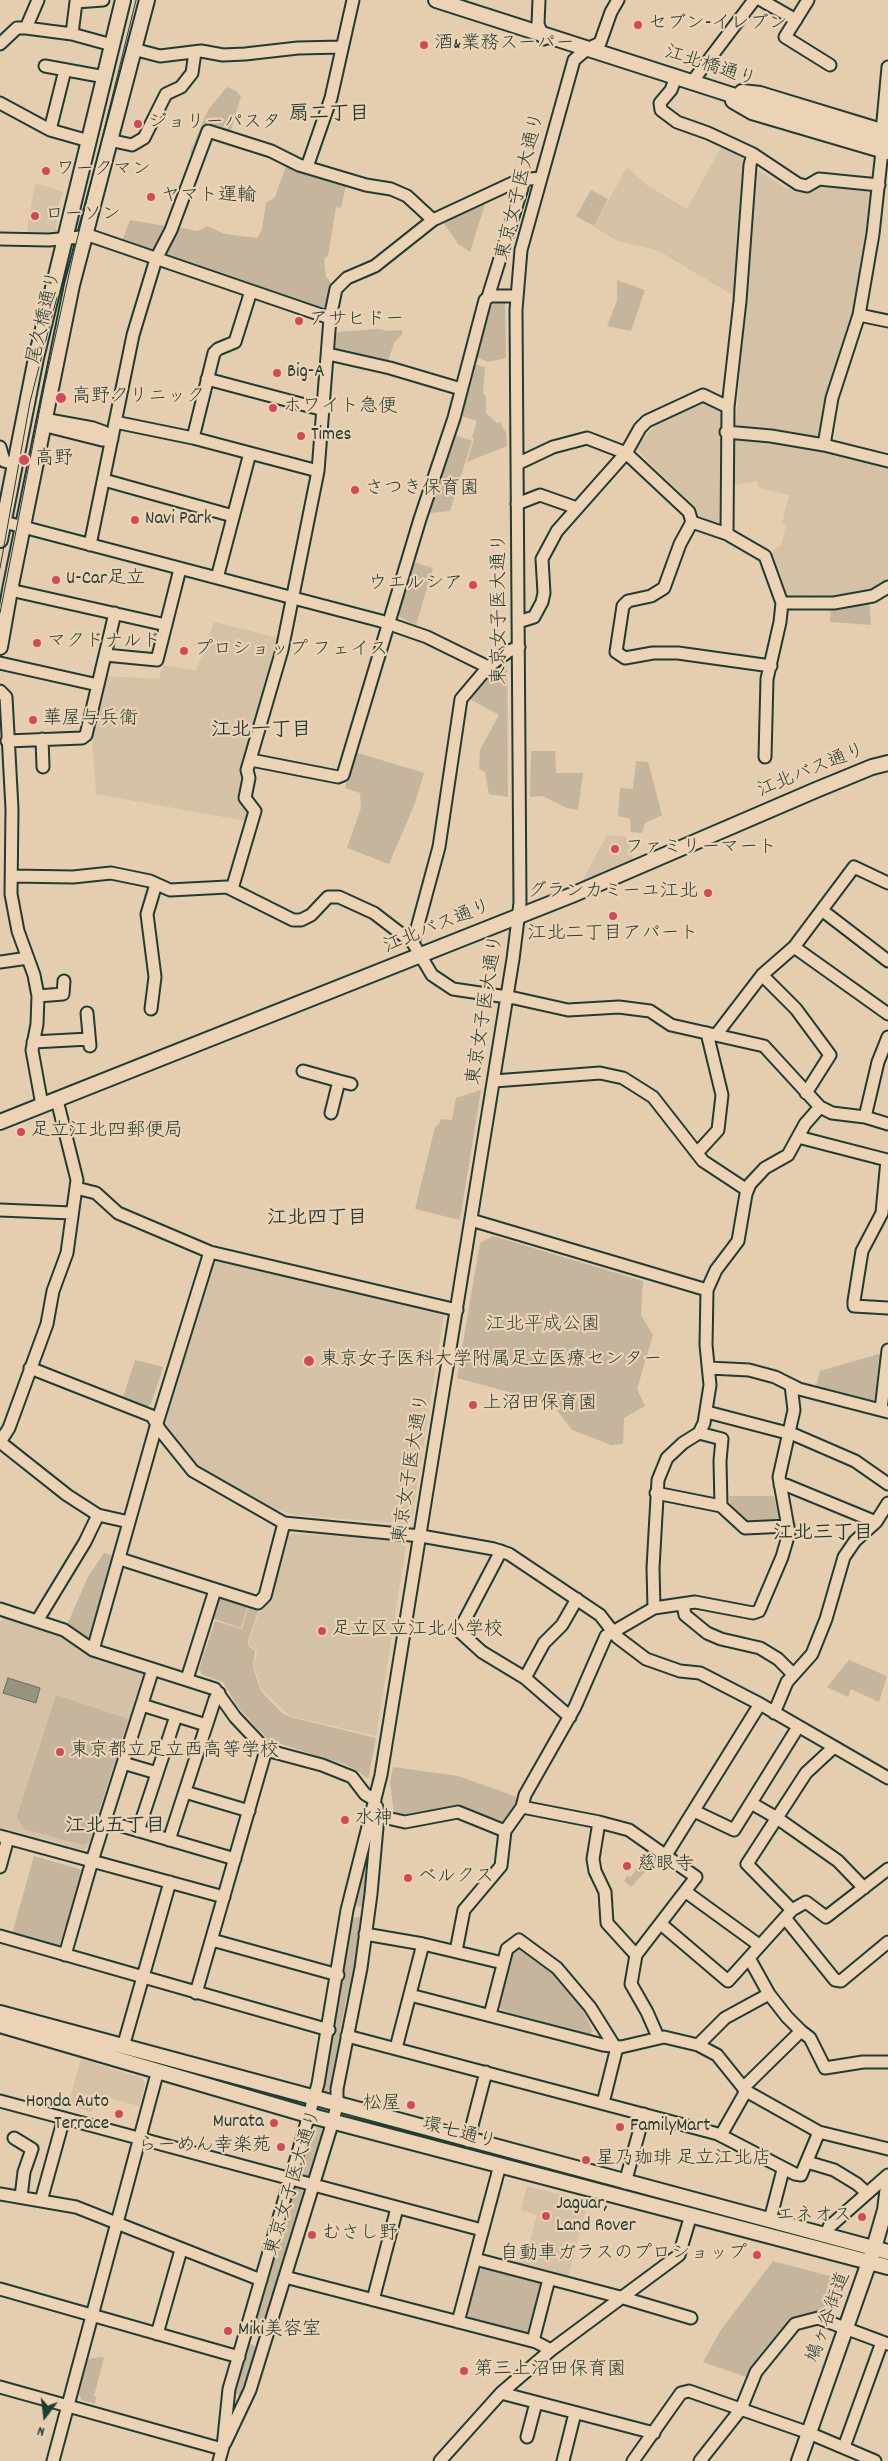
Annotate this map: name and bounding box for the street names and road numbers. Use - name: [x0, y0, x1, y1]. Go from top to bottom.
- street label: 江北橋通り: [661, 42, 759, 94]
- street label: 東京女子医大通り: [493, 110, 551, 264]
- street label: 尾久橋通り: [24, 269, 68, 367]
- street label: 東京女子医大通り: [490, 533, 512, 685]
- street label: 江北バス通り: [755, 740, 869, 804]
- street label: 江北バス通り: [381, 896, 495, 960]
- street label: 東京女子医大通り: [464, 933, 510, 1087]
- street label: 東京女子医大通り: [390, 1392, 436, 1546]
- street label: 東京女子医大通り: [262, 2107, 328, 2259]
- street label: 環七通り: [419, 2114, 499, 2156]
- street label: 鳩ヶ谷街道: [803, 2269, 857, 2367]

